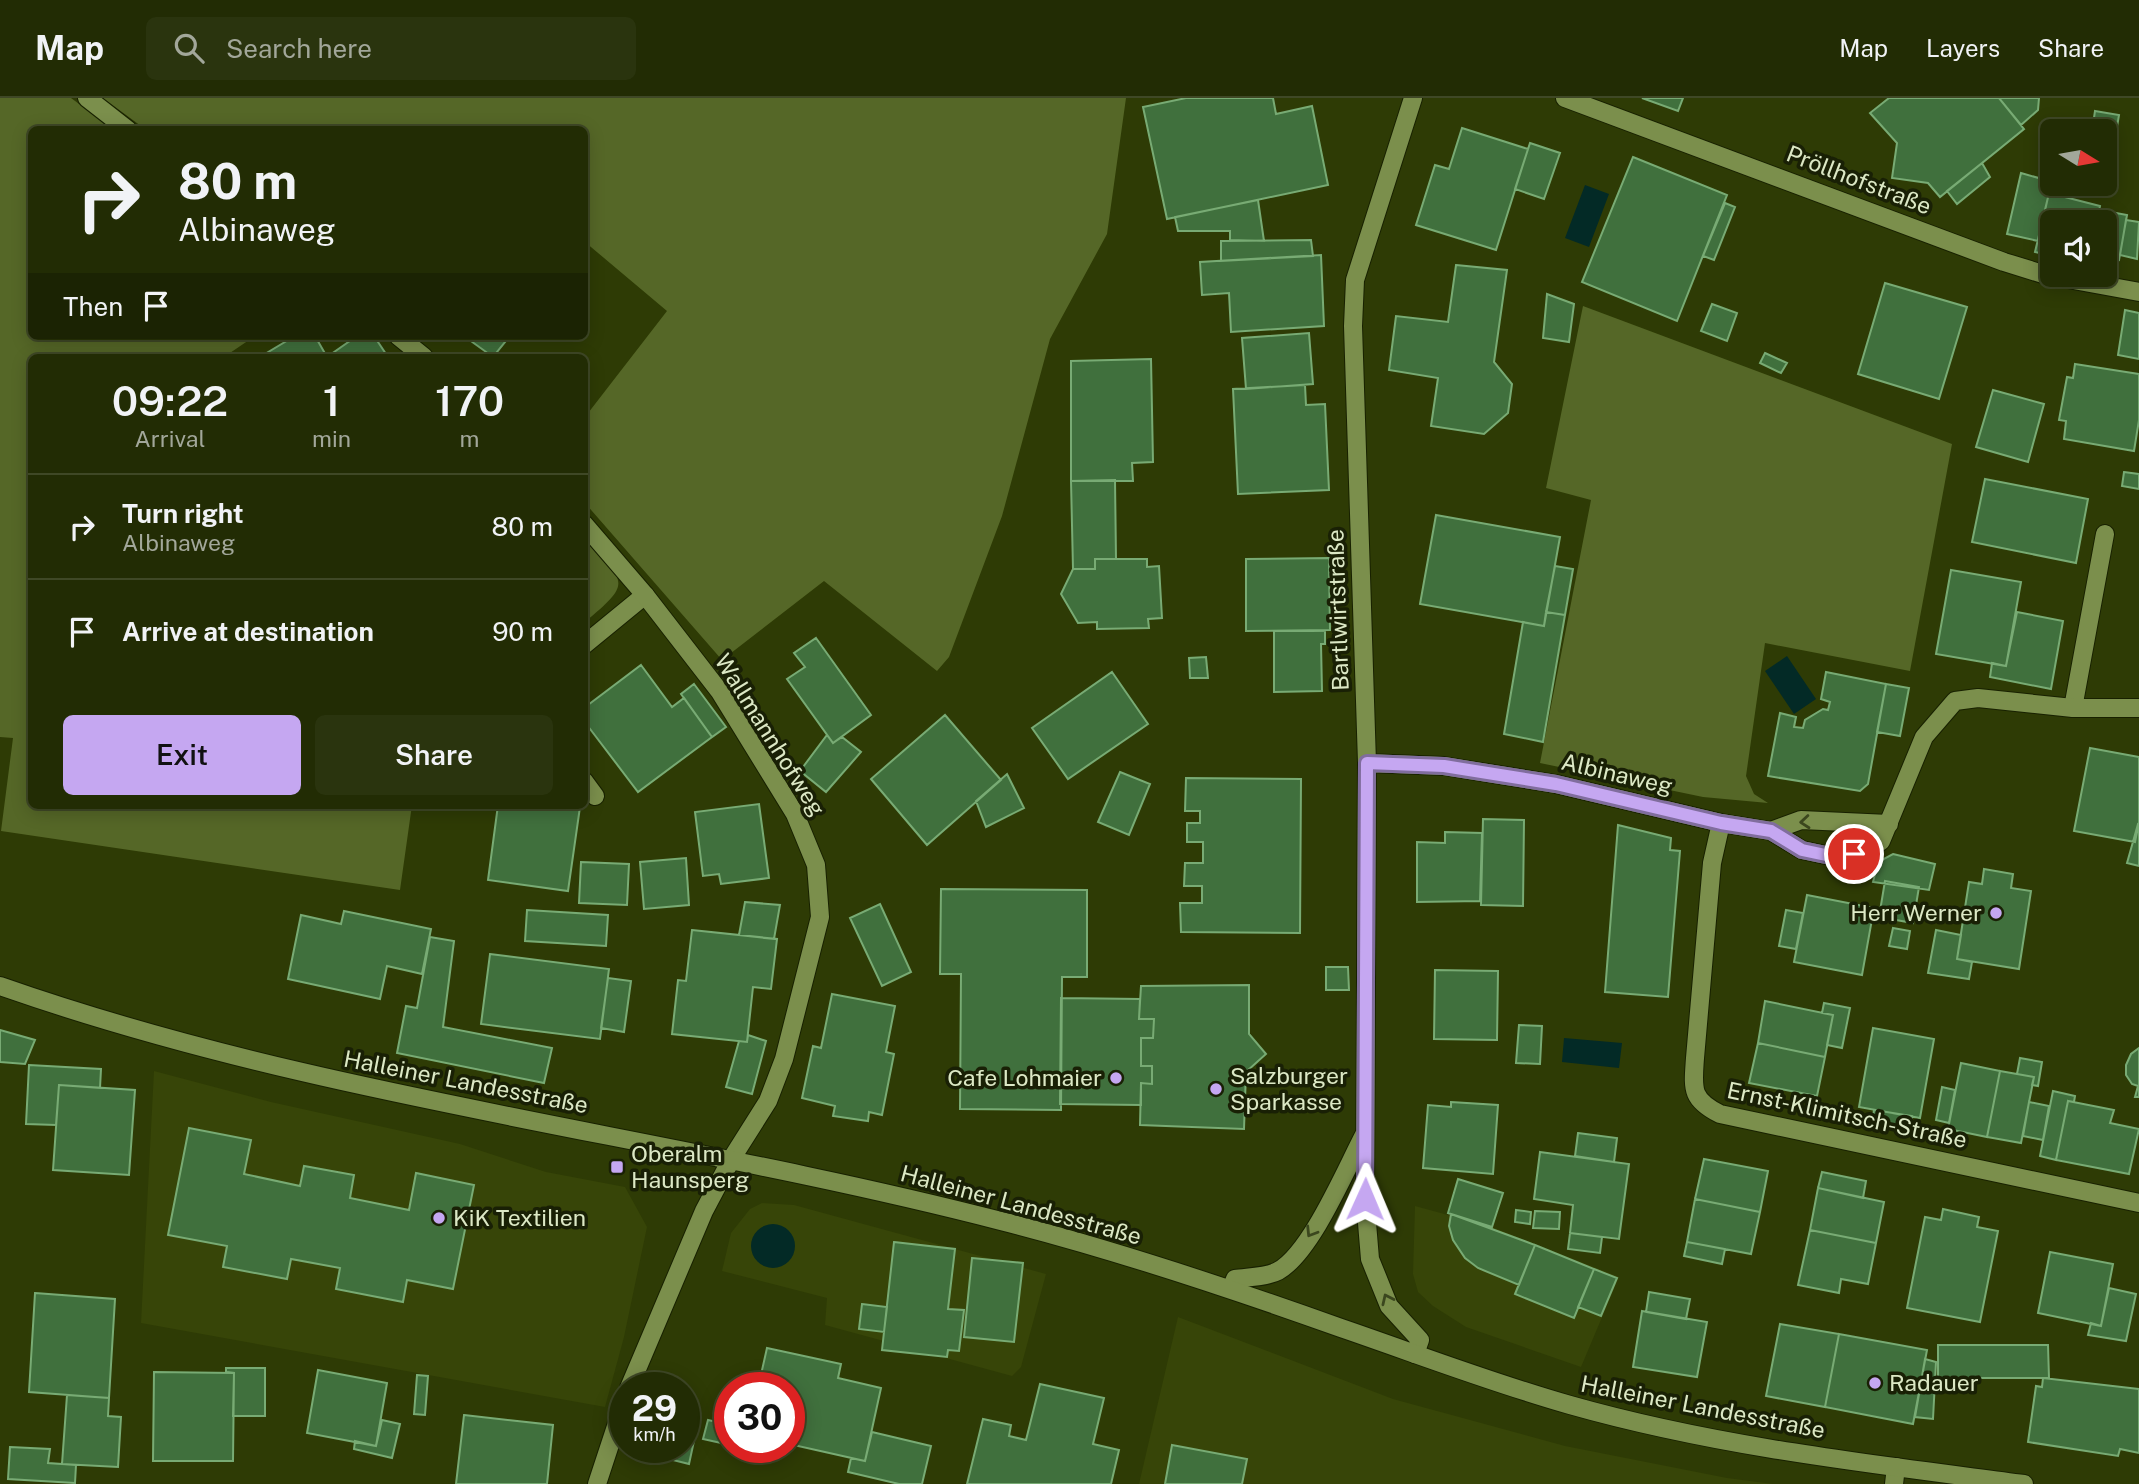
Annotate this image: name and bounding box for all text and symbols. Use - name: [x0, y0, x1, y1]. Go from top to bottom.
- search box: [146, 17, 636, 80]
- text: Map: [35, 29, 104, 67]
- icon: search: [170, 29, 208, 67]
- text: Search here: [226, 33, 372, 64]
- text: Map: [1839, 34, 1888, 62]
- text: Layers: [1926, 34, 2000, 62]
- text: Share: [2038, 34, 2104, 62]
- north arrow: [2040, 119, 2118, 196]
- map controls: [2040, 119, 2117, 287]
- street label: Pröllhofstraße: [1783, 140, 1935, 220]
- text: 80 m: [178, 152, 297, 210]
- icon: right: [63, 154, 154, 245]
- button: sound: [2040, 210, 2117, 287]
- text: Albinaweg: [178, 211, 336, 248]
- icon: arrive: [137, 287, 175, 325]
- text: Then: [63, 291, 123, 322]
- text: 09:22: [112, 376, 228, 425]
- text: 1: [323, 376, 340, 425]
- text: 170: [435, 376, 504, 425]
- text: Arrival: [135, 425, 206, 452]
- text: min: [312, 425, 351, 452]
- text: m: [460, 425, 480, 452]
- text: Turn right: [122, 498, 244, 529]
- icon: right: [63, 508, 101, 546]
- text: 80 m: [492, 511, 553, 542]
- text: Albinaweg: [122, 529, 235, 556]
- street label: Bartlwirtstraße: [1321, 529, 1354, 691]
- icon: arrive: [63, 613, 101, 651]
- text: Arrive at destination: [122, 616, 374, 647]
- text: 90 m: [492, 616, 553, 647]
- street label: Wallmannhofweg: [710, 649, 831, 821]
- button: Exit: [63, 715, 301, 795]
- button: Share: [315, 715, 553, 795]
- street label: Albinaweg: [1559, 748, 1675, 799]
- one-way arrow: [1799, 814, 1810, 829]
- pin: [1824, 824, 1884, 884]
- icon: arrive: [1835, 835, 1873, 873]
- place label: Herr Werner: [1850, 899, 1982, 926]
- marker: Herr Werner: [1988, 905, 2004, 921]
- street label: Halleiner Landesstraße: [342, 1045, 591, 1118]
- place label: Salzburger Sparkasse: [1230, 1062, 1348, 1115]
- place label: Cafe Lohmaier: [947, 1064, 1102, 1091]
- marker: Cafe Lohmaier: [1108, 1070, 1124, 1086]
- street label: Ernst-Klimitsch-Straße: [1725, 1076, 1970, 1153]
- marker: Salzburger Sparkasse: [1208, 1081, 1224, 1097]
- place label: Oberalm Haunsperg: [631, 1140, 749, 1193]
- marker: Oberalm Haunsperg: [609, 1159, 625, 1175]
- street label: Halleiner Landesstraße: [898, 1159, 1145, 1250]
- position arrow: [1328, 1162, 1402, 1236]
- place label: KiK Textilien: [453, 1204, 586, 1231]
- marker: KiK Textilien: [431, 1210, 447, 1226]
- one-way arrow: [1307, 1225, 1320, 1238]
- one-way arrow: [1381, 1294, 1395, 1306]
- place label: Radauer: [1889, 1369, 1979, 1396]
- street label: Halleiner Landesstraße: [1579, 1370, 1828, 1443]
- speed limit sign: 30: [714, 1372, 805, 1463]
- marker: Radauer: [1867, 1375, 1883, 1391]
- text: 29: [632, 1388, 677, 1429]
- text: km/h: [633, 1424, 676, 1445]

